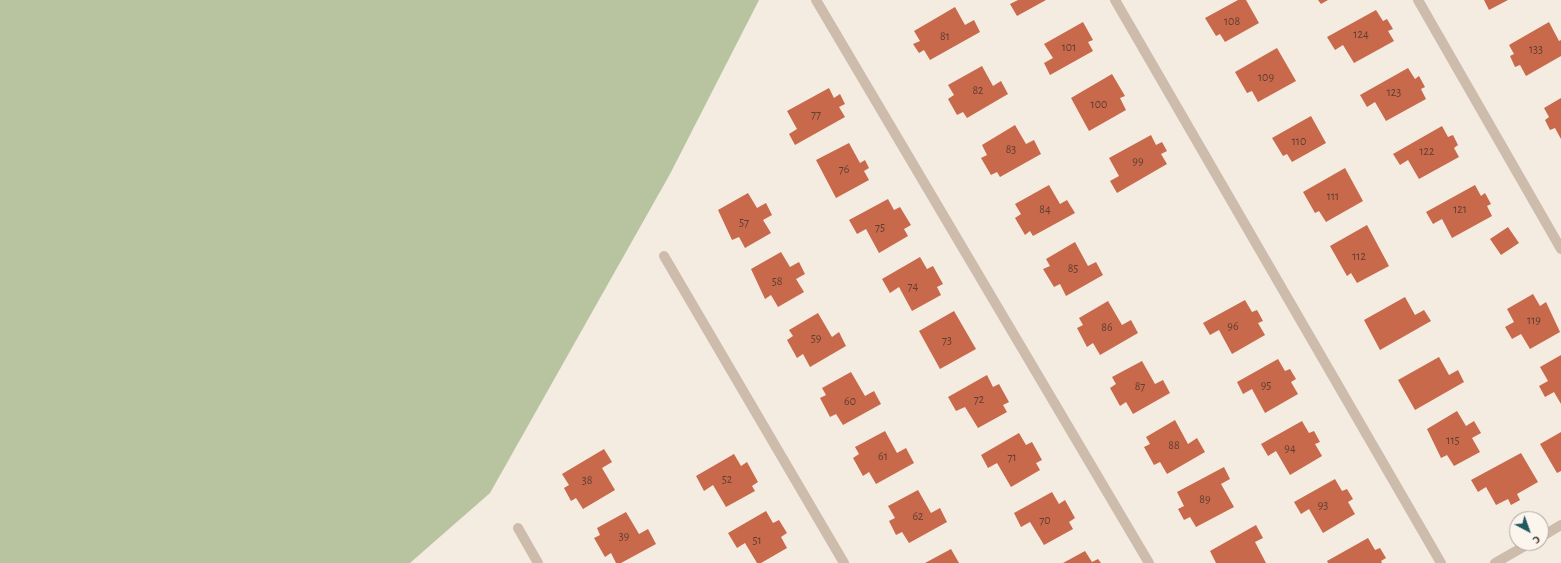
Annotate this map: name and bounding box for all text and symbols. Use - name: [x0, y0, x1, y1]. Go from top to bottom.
- house number: 108: [1224, 14, 1240, 28]
- house number: 124: [1353, 27, 1369, 41]
- house number: 81: [940, 29, 950, 43]
- house number: 101: [1062, 40, 1076, 54]
- house number: 133: [1529, 42, 1543, 56]
- house number: 109: [1258, 70, 1274, 84]
- house number: 82: [972, 83, 984, 97]
- house number: 123: [1387, 85, 1401, 99]
- house number: 100: [1091, 97, 1107, 111]
- house number: 77: [811, 107, 821, 121]
- house number: 110: [1292, 134, 1306, 148]
- house number: 83: [1006, 142, 1016, 156]
- house number: 122: [1419, 144, 1435, 158]
- house number: 99: [1132, 154, 1144, 168]
- house number: 76: [839, 162, 849, 176]
- house number: 111: [1327, 189, 1339, 203]
- house number: 84: [1039, 202, 1051, 216]
- house number: 121: [1453, 202, 1467, 216]
- house number: 57: [739, 215, 749, 229]
- house number: 75: [875, 220, 885, 234]
- house number: 112: [1352, 249, 1366, 263]
- house number: 85: [1068, 261, 1078, 275]
- house number: 58: [772, 274, 782, 288]
- house number: 74: [908, 279, 918, 293]
- house number: 119: [1527, 313, 1541, 327]
- house number: 96: [1227, 319, 1239, 333]
- house number: 86: [1101, 320, 1113, 334]
- house number: 59: [811, 331, 821, 345]
- house number: 73: [942, 333, 952, 347]
- house number: 95: [1261, 378, 1271, 392]
- house number: 87: [1135, 379, 1145, 393]
- house number: 72: [974, 392, 984, 406]
- house number: 60: [844, 394, 856, 408]
- house number: 115: [1446, 433, 1460, 447]
- house number: 88: [1168, 438, 1180, 452]
- house number: 94: [1284, 441, 1296, 455]
- house number: 61: [878, 449, 888, 463]
- house number: 71: [1007, 450, 1017, 464]
- house number: 52: [722, 472, 732, 486]
- house number: 38: [582, 473, 592, 487]
- house number: 89: [1199, 492, 1211, 506]
- house number: 93: [1318, 498, 1328, 512]
- house number: 62: [912, 509, 924, 523]
- north arrow: [1509, 511, 1549, 551]
- house number: 70: [1039, 513, 1051, 527]
- house number: 39: [619, 529, 629, 543]
- house number: 51: [752, 533, 762, 547]
- text: С: [1531, 534, 1542, 546]

